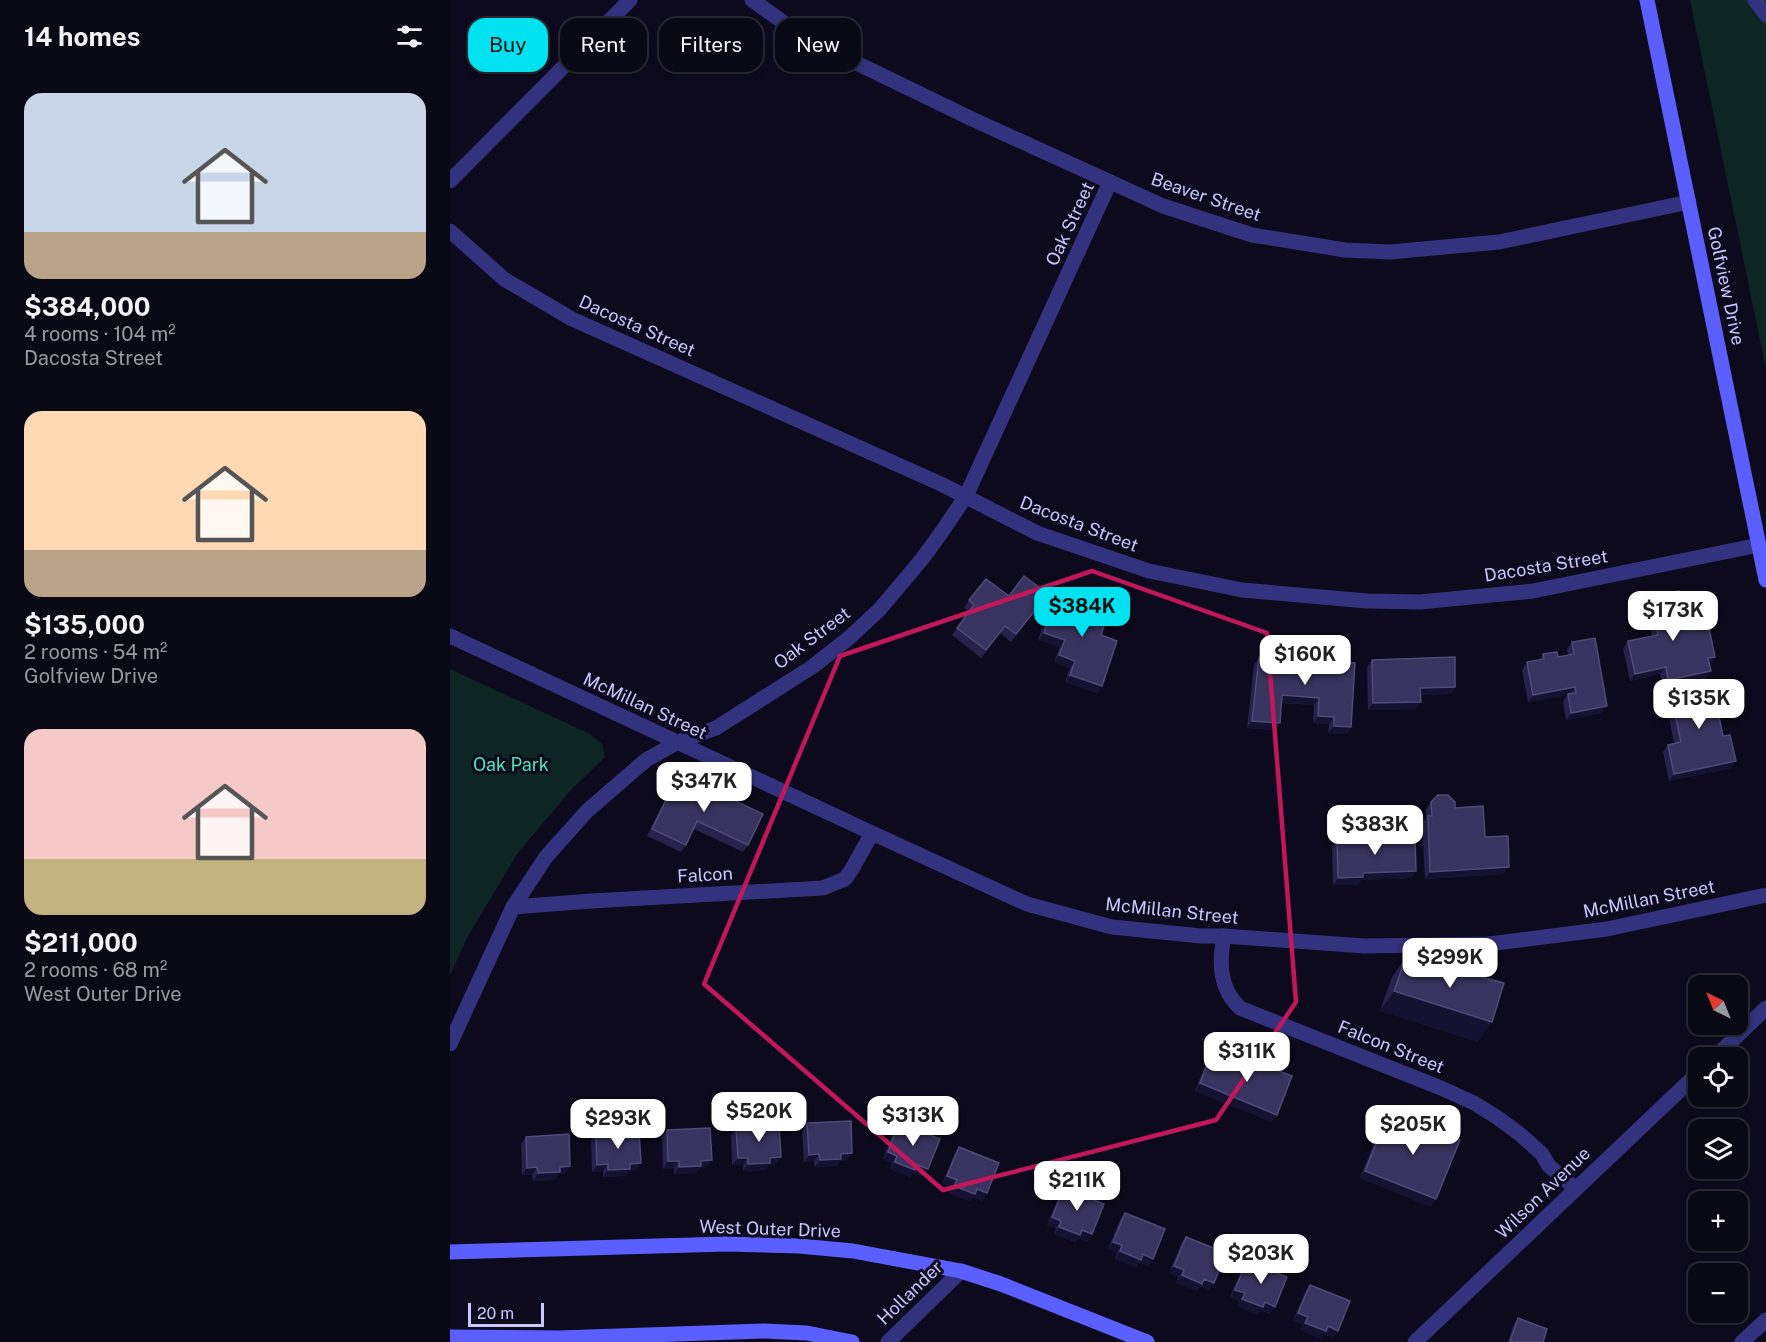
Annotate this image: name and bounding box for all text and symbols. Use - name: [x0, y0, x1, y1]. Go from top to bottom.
- chip: Buy: [468, 18, 548, 72]
- chip: Rent: [560, 18, 647, 72]
- chip: Filters: [659, 18, 763, 72]
- chip: New: [775, 18, 861, 72]
- icon: filters: [393, 20, 426, 53]
- text: 14 homes: [24, 21, 140, 52]
- icon: home: [171, 132, 279, 240]
- street label: Beaver Street: [1148, 168, 1264, 225]
- street label: Oak Street: [1041, 179, 1098, 269]
- street label: Golfview Drive: [1704, 225, 1749, 347]
- text: $384,000: [24, 291, 151, 322]
- street label: Dacosta Street: [576, 291, 699, 361]
- text: 4 rooms · 104 m²: [24, 322, 176, 346]
- text: Dacosta Street: [24, 346, 163, 370]
- icon: home: [171, 450, 279, 558]
- street label: Dacosta Street: [1017, 491, 1141, 556]
- street label: Dacosta Street: [1483, 545, 1609, 586]
- pin: $384K: [1040, 587, 1124, 638]
- pin: $173K: [1631, 591, 1715, 642]
- text: $384K: [1048, 594, 1116, 618]
- text: $173K: [1642, 598, 1704, 622]
- street label: Oak Street: [769, 602, 854, 673]
- text: $135,000: [24, 609, 145, 640]
- pin: $160K: [1263, 635, 1347, 686]
- text: 2 rooms · 54 m²: [24, 640, 167, 664]
- text: $160K: [1274, 642, 1336, 666]
- text: Golfview Drive: [24, 664, 158, 688]
- street label: McMillan Street: [580, 668, 710, 743]
- pin: $135K: [1657, 679, 1741, 730]
- text: $135K: [1667, 686, 1731, 710]
- park label: Oak Park: [473, 754, 549, 775]
- pin: $347K: [662, 762, 746, 813]
- icon: home: [171, 768, 279, 876]
- text: $347K: [671, 769, 737, 793]
- pin: $383K: [1333, 805, 1417, 856]
- text: $383K: [1341, 812, 1409, 836]
- street label: Falcon: [677, 863, 733, 886]
- street label: McMillan Street: [1581, 875, 1717, 922]
- street label: McMillan Street: [1104, 893, 1240, 928]
- text: $211,000: [24, 927, 138, 958]
- pin: $299K: [1408, 938, 1492, 989]
- text: $299K: [1417, 945, 1483, 969]
- text: 2 rooms · 68 m²: [24, 958, 167, 982]
- north arrow: [1688, 975, 1748, 1035]
- map controls: [1688, 975, 1748, 1323]
- text: West Outer Drive: [24, 982, 182, 1006]
- street label: Falcon Street: [1335, 1016, 1447, 1077]
- pin: $311K: [1205, 1032, 1289, 1083]
- text: $311K: [1218, 1039, 1276, 1063]
- button: locate: [1688, 1047, 1748, 1107]
- pin: $520K: [717, 1092, 801, 1143]
- pin: $313K: [871, 1096, 955, 1147]
- pin: $293K: [576, 1099, 660, 1150]
- text: $520K: [725, 1099, 793, 1123]
- text: $313K: [881, 1103, 945, 1127]
- pin: $205K: [1371, 1105, 1455, 1156]
- text: $293K: [584, 1106, 652, 1130]
- text: $205K: [1379, 1112, 1447, 1136]
- button: layers: [1688, 1119, 1748, 1179]
- street label: Wilson Avenue: [1491, 1142, 1594, 1243]
- pin: $211K: [1035, 1161, 1119, 1212]
- text: $211K: [1048, 1168, 1106, 1192]
- button: +: [1688, 1191, 1748, 1251]
- street label: West Outer Drive: [699, 1216, 841, 1241]
- pin: $203K: [1219, 1234, 1303, 1285]
- text: $203K: [1228, 1241, 1294, 1265]
- street label: Hollander: [873, 1256, 947, 1329]
- button: −: [1688, 1263, 1748, 1323]
- scale bar: [468, 1300, 544, 1328]
- text: 20 m: [477, 1304, 514, 1323]

